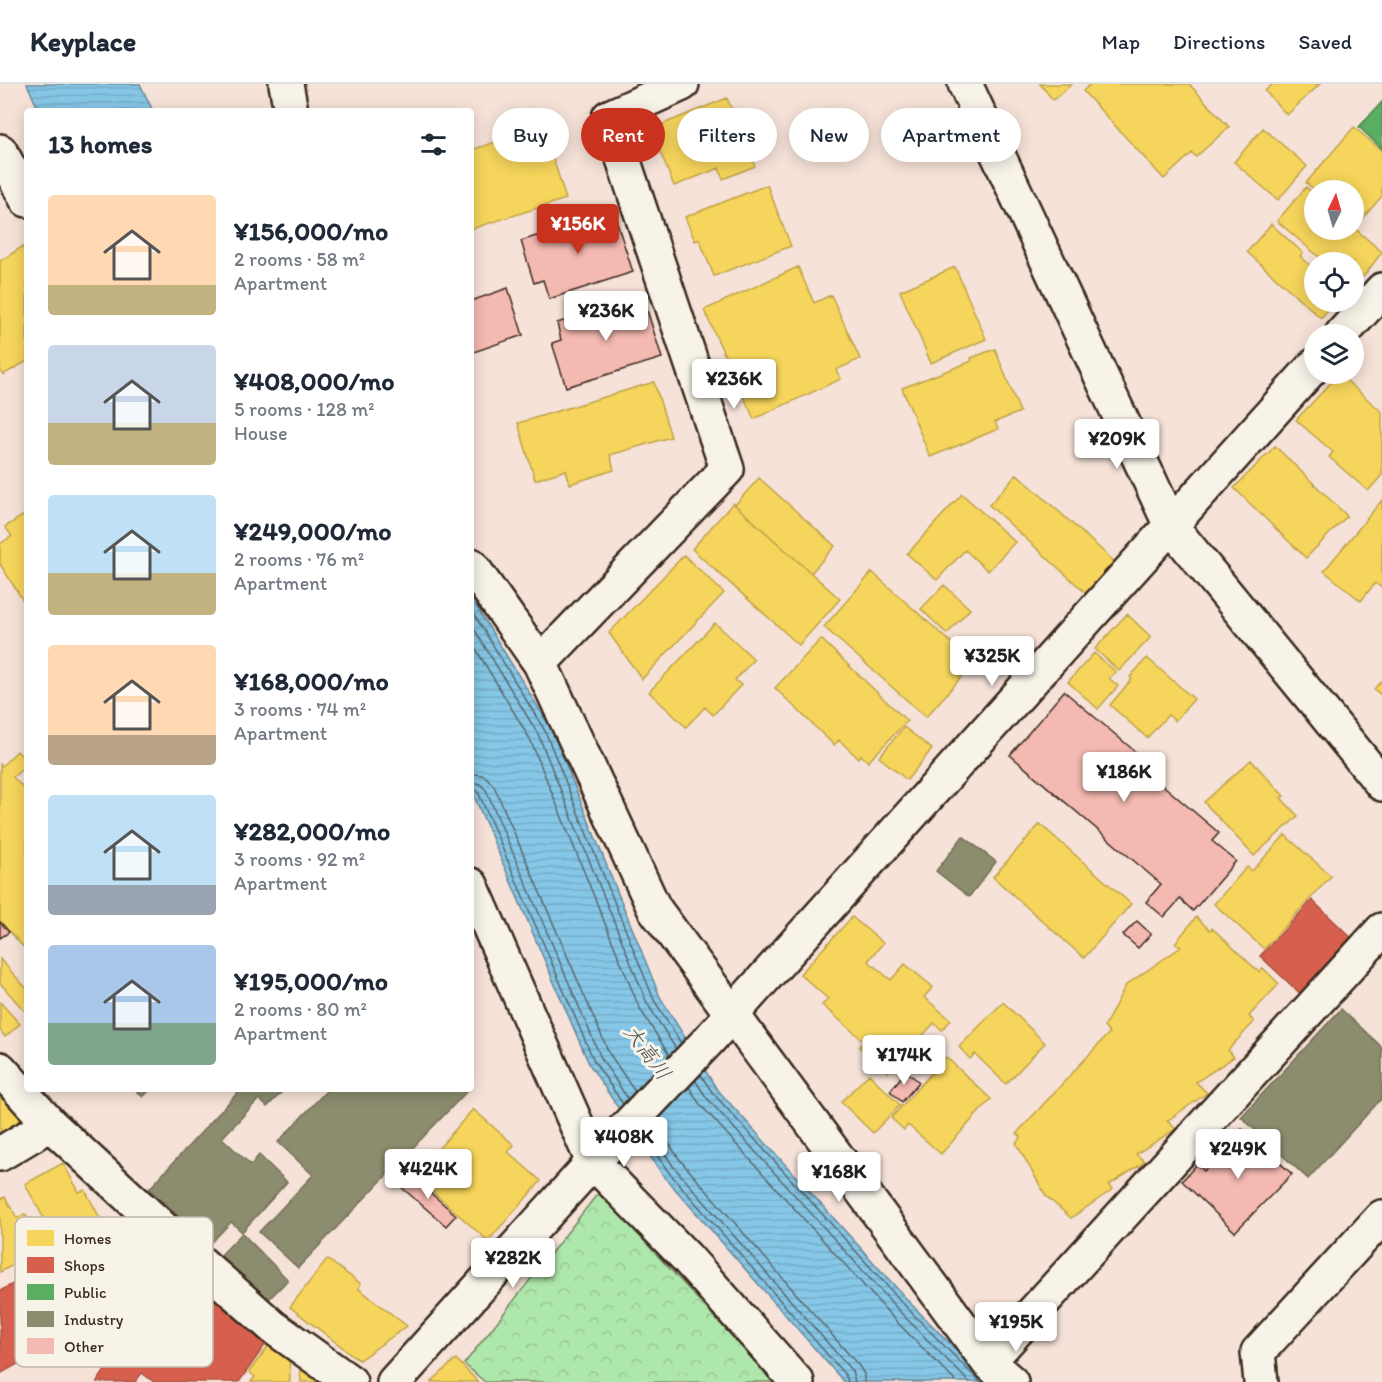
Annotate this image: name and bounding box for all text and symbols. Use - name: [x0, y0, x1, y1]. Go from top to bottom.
- text: Keyplace: [30, 24, 136, 58]
- text: Map: [1102, 29, 1140, 54]
- text: Directions: [1173, 29, 1265, 54]
- text: Saved: [1298, 29, 1352, 54]
- chip: Buy: [492, 108, 569, 162]
- chip: Rent: [581, 108, 665, 162]
- chip: Filters: [677, 108, 777, 162]
- chip: New: [789, 108, 869, 162]
- chip: Apartment: [881, 108, 1021, 162]
- text: 13 homes: [48, 128, 152, 160]
- icon: filters: [417, 128, 450, 161]
- north arrow: [1304, 180, 1364, 240]
- map controls: [1304, 180, 1364, 384]
- pin: ¥156K: [536, 204, 620, 255]
- text: ¥156K: [551, 211, 605, 235]
- text: ¥156,000/mo: [234, 215, 388, 247]
- icon: home: [96, 219, 168, 291]
- text: 2 rooms · 58 m²: [234, 247, 365, 271]
- button: locate: [1304, 252, 1364, 312]
- text: Apartment: [234, 271, 327, 295]
- pin: ¥236K: [564, 291, 648, 342]
- text: ¥236K: [578, 298, 634, 322]
- button: layers: [1304, 324, 1364, 384]
- pin: ¥236K: [692, 359, 776, 410]
- text: ¥408,000/mo: [234, 365, 395, 397]
- text: ¥236K: [706, 366, 762, 390]
- icon: home: [96, 369, 168, 441]
- text: 5 rooms · 128 m²: [234, 397, 375, 421]
- pin: ¥209K: [1075, 419, 1159, 470]
- text: House: [234, 421, 288, 445]
- text: ¥209K: [1088, 426, 1146, 450]
- text: ¥249,000/mo: [234, 515, 392, 547]
- icon: home: [96, 519, 168, 591]
- text: 2 rooms · 76 m²: [234, 547, 364, 571]
- text: Apartment: [234, 571, 327, 595]
- pin: ¥325K: [950, 636, 1034, 687]
- text: ¥325K: [964, 643, 1020, 667]
- text: ¥168,000/mo: [234, 665, 389, 697]
- icon: home: [96, 669, 168, 741]
- text: 3 rooms · 74 m²: [234, 697, 366, 721]
- text: Apartment: [234, 721, 327, 745]
- pin: ¥186K: [1082, 752, 1166, 803]
- text: ¥186K: [1097, 759, 1151, 783]
- text: ¥282,000/mo: [234, 815, 390, 847]
- icon: home: [96, 819, 168, 891]
- text: 3 rooms · 92 m²: [234, 847, 365, 871]
- text: Apartment: [234, 871, 327, 895]
- text: ¥195,000/mo: [234, 965, 388, 997]
- icon: home: [96, 969, 168, 1041]
- text: 2 rooms · 80 m²: [234, 997, 367, 1021]
- water label: 大高川: [619, 1019, 677, 1085]
- text: Apartment: [234, 1021, 327, 1045]
- pin: ¥174K: [862, 1035, 946, 1086]
- text: ¥174K: [876, 1042, 932, 1066]
- pin: ¥408K: [582, 1117, 666, 1168]
- text: ¥408K: [594, 1124, 654, 1148]
- pin: ¥249K: [1196, 1129, 1280, 1180]
- text: ¥249K: [1210, 1136, 1266, 1160]
- pin: ¥424K: [386, 1149, 470, 1200]
- pin: ¥168K: [797, 1152, 881, 1203]
- text: ¥424K: [399, 1156, 457, 1180]
- text: ¥168K: [812, 1159, 866, 1183]
- legend: [15, 1217, 213, 1367]
- text: Homes: [64, 1229, 111, 1248]
- pin: ¥282K: [471, 1238, 555, 1289]
- text: ¥282K: [485, 1245, 541, 1269]
- text: Shops: [64, 1256, 105, 1275]
- text: Public: [64, 1283, 106, 1302]
- pin: ¥195K: [974, 1302, 1058, 1353]
- text: ¥195K: [989, 1309, 1043, 1333]
- text: Industry: [64, 1310, 124, 1329]
- text: Other: [64, 1337, 104, 1356]

